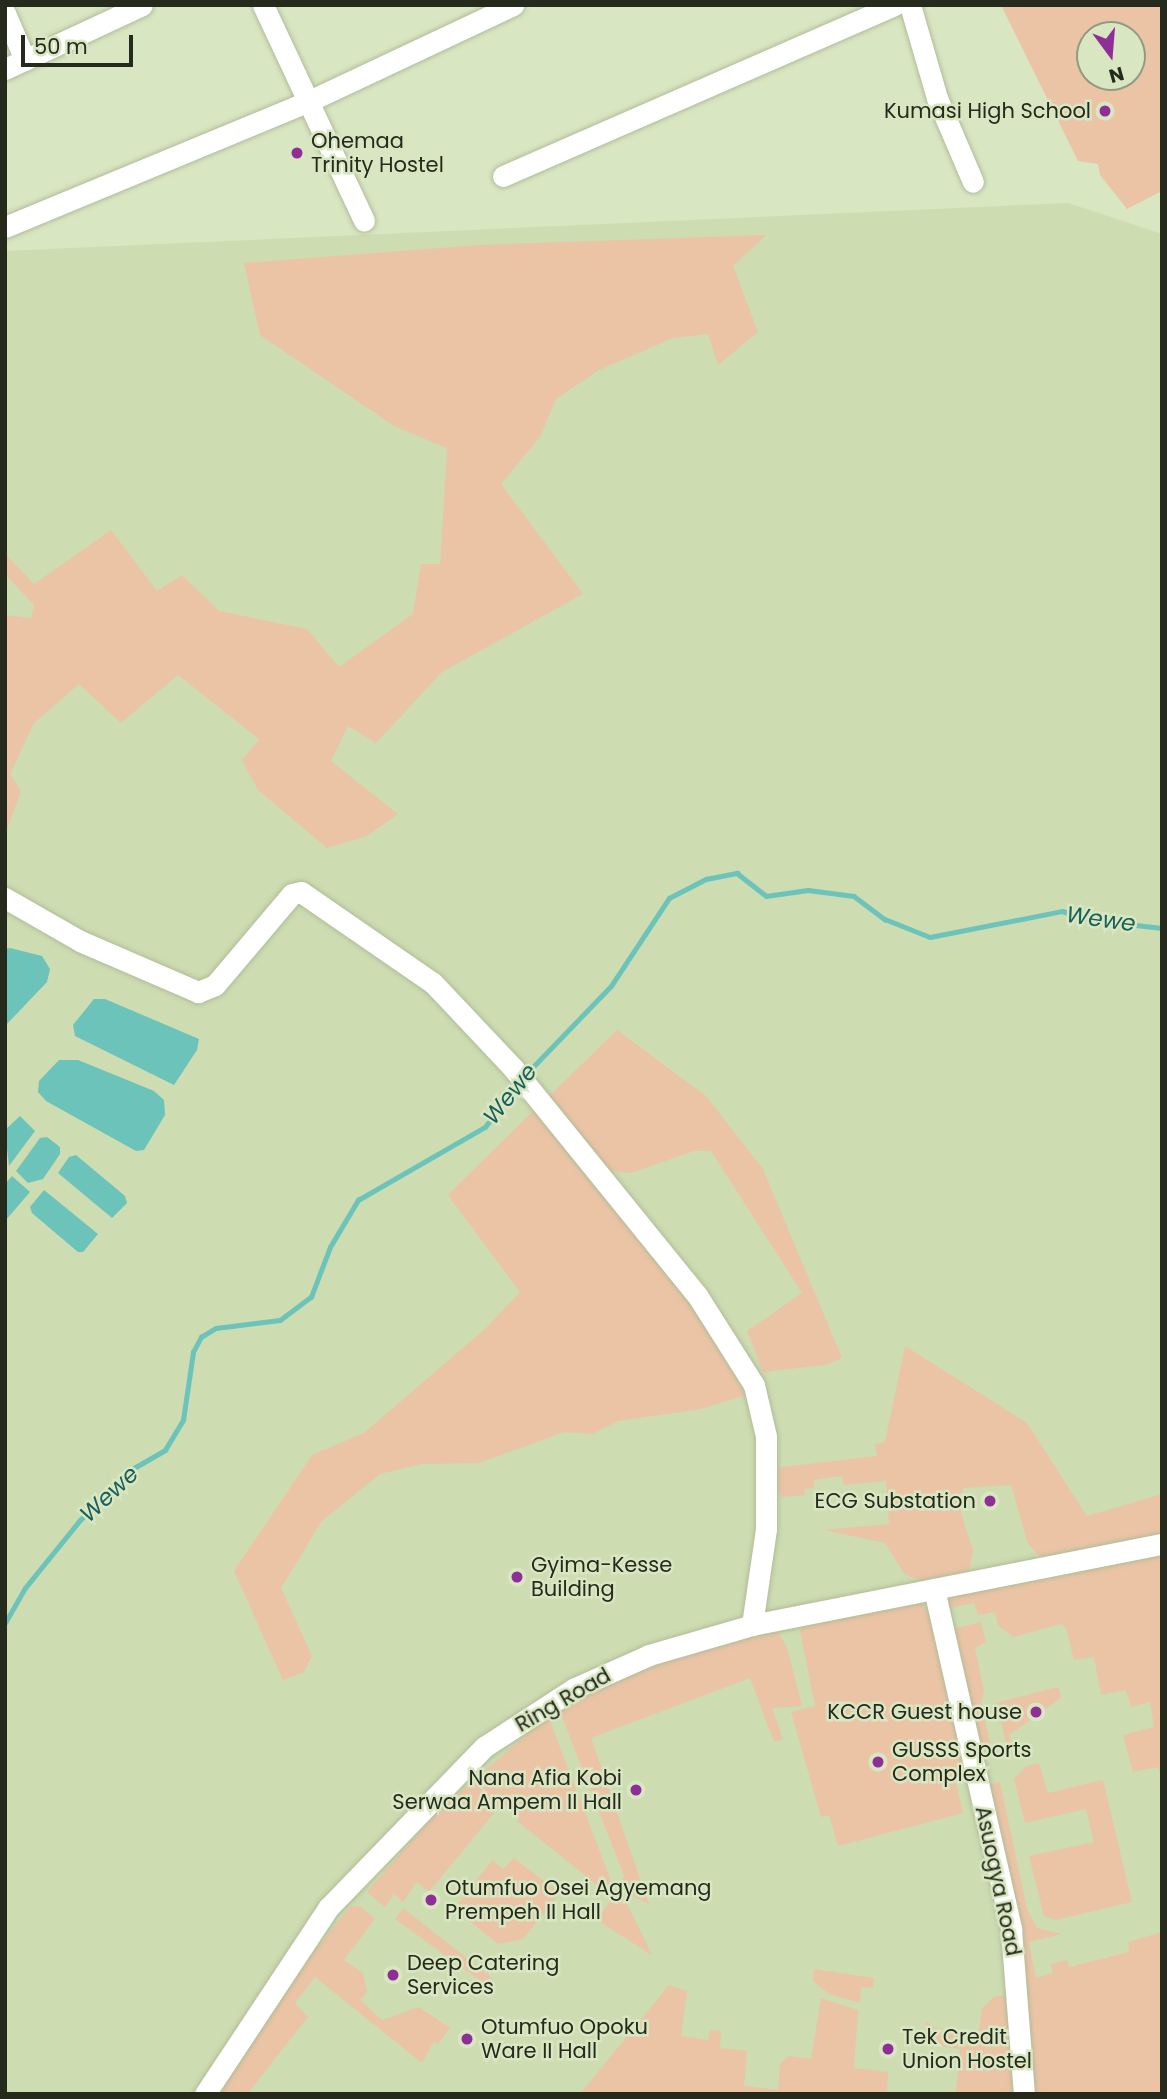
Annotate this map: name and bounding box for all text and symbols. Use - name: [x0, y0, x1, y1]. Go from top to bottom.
- scale bar: [24, 21, 136, 65]
- north arrow: [1076, 21, 1146, 91]
- text: 50 m: [34, 32, 88, 61]
- text: N: [1106, 60, 1127, 90]
- place label: Kumasi High School: [884, 98, 1091, 124]
- marker: Kumasi High School: [1097, 103, 1113, 119]
- place label: Ohemaa Trinity Hostel: [311, 128, 444, 178]
- marker: Ohemaa Trinity Hostel: [289, 145, 305, 161]
- water label: Wewe: [1065, 900, 1137, 938]
- water label: Wewe: [477, 1058, 543, 1130]
- water label: Wewe: [74, 1460, 144, 1528]
- place label: ECG Substation: [815, 1488, 976, 1514]
- marker: ECG Substation: [982, 1493, 998, 1509]
- place label: Gyima-Kesse Building: [531, 1552, 672, 1602]
- marker: Gyima-Kesse Building: [509, 1569, 525, 1585]
- street label: Ring Road: [511, 1663, 615, 1737]
- place label: KCCR Guest house: [827, 1699, 1022, 1725]
- marker: KCCR Guest house: [1028, 1704, 1044, 1720]
- place label: GUSSS Sports Complex: [892, 1737, 1032, 1787]
- marker: GUSSS Sports Complex: [870, 1754, 886, 1770]
- place label: Nana Afia Kobi Serwaa Ampem II Hall: [392, 1765, 622, 1815]
- marker: Nana Afia Kobi Serwaa Ampem II Hall: [628, 1782, 644, 1798]
- street label: Asuogya Road: [970, 1804, 1026, 1958]
- place label: Otumfuo Osei Agyemang Prempeh II Hall: [445, 1875, 712, 1925]
- marker: Otumfuo Osei Agyemang Prempeh II Hall: [423, 1892, 439, 1908]
- place label: Deep Catering Services: [407, 1950, 559, 2000]
- marker: Deep Catering Services: [385, 1967, 401, 1983]
- place label: Otumfuo Opoku Ware II Hall: [481, 2014, 648, 2064]
- place label: Tek Credit Union Hostel: [902, 2024, 1032, 2074]
- marker: Otumfuo Opoku Ware II Hall: [459, 2031, 475, 2047]
- marker: Tek Credit Union Hostel: [880, 2041, 896, 2057]

